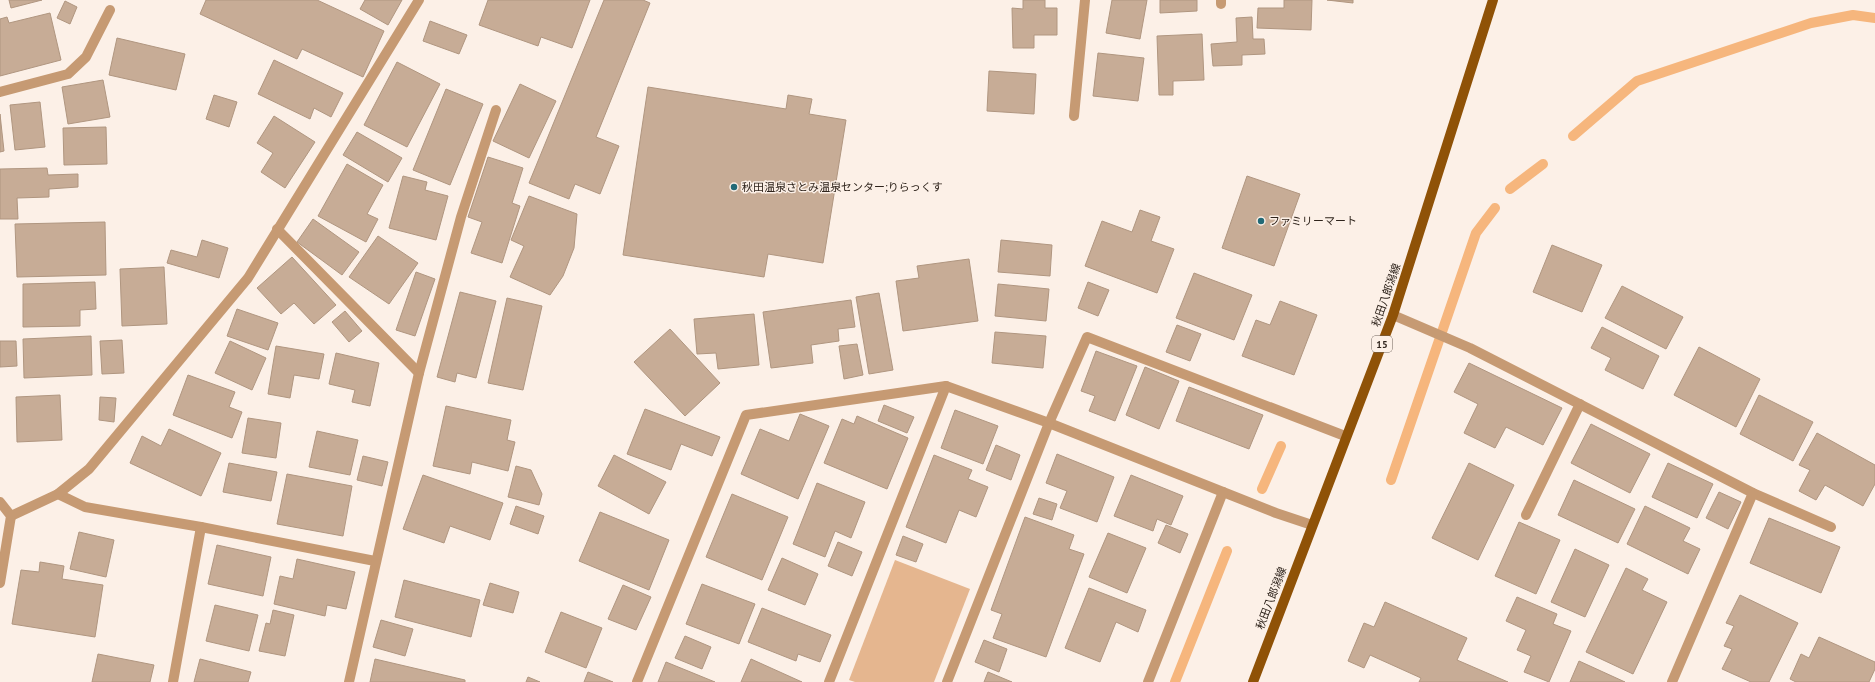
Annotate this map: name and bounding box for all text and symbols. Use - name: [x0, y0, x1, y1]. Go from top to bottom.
- place label: 秋田温泉さとみ温泉センター;りらっくす: [742, 180, 943, 194]
- marker: 秋田温泉さとみ温泉センター;りらっくす: [729, 182, 739, 192]
- place label: ファミリーマート: [1269, 214, 1357, 228]
- marker: ファミリーマート: [1256, 216, 1266, 226]
- street label: 秋田八郎潟線: [1369, 262, 1403, 328]
- road number: 15: [1372, 336, 1392, 352]
- street label: 秋田八郎潟線: [1253, 565, 1289, 631]

